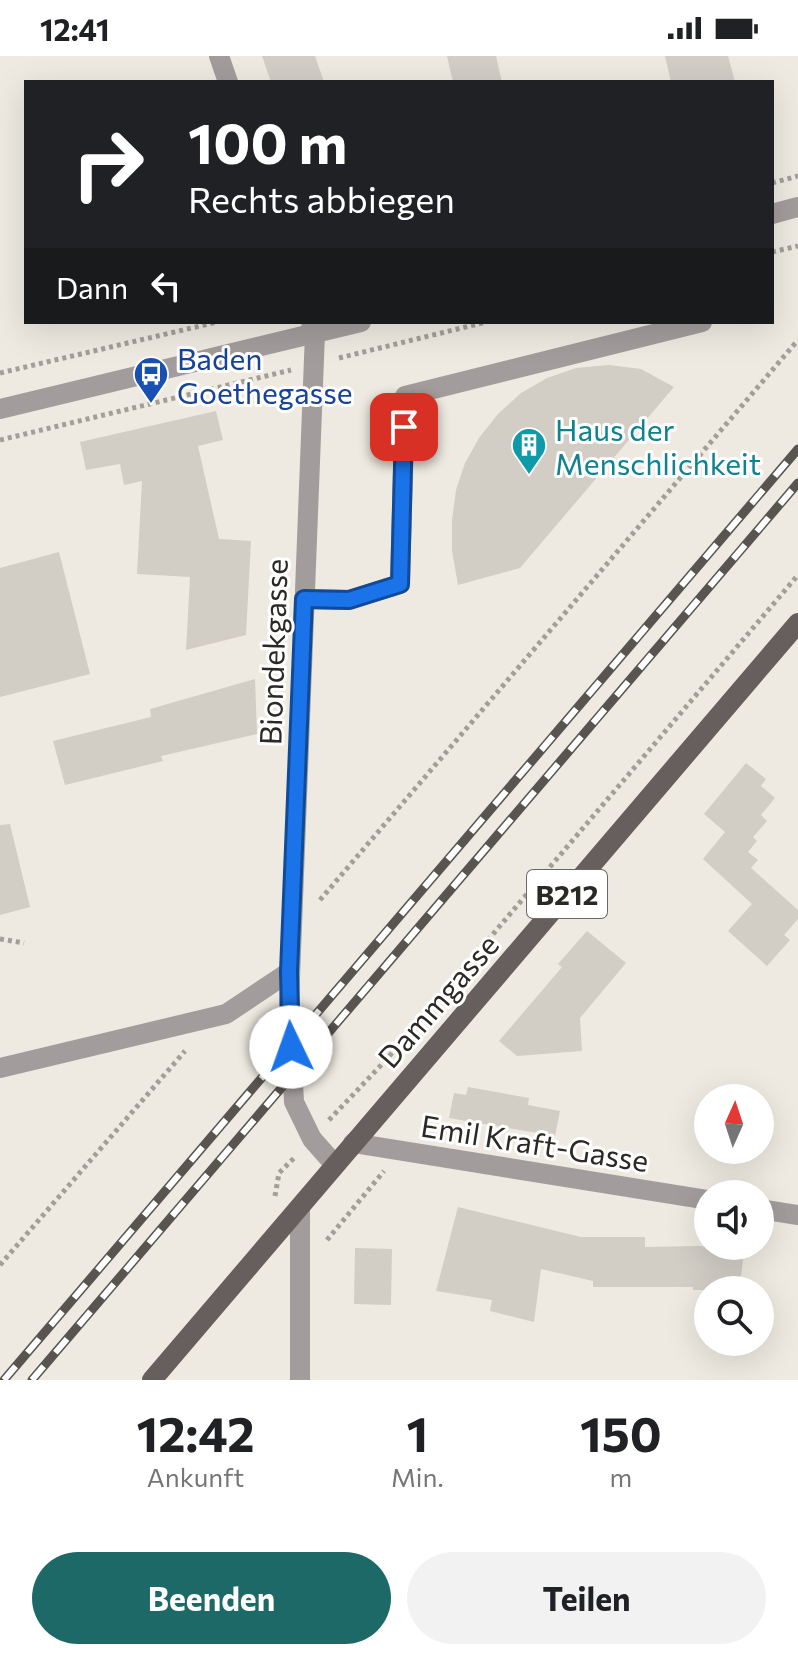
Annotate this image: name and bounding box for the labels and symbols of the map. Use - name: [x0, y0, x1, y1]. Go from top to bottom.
- place label: Baden Goethegasse: [177, 339, 353, 410]
- bus stop icon: Baden Goethegasse: [132, 355, 170, 405]
- pin: [370, 393, 438, 461]
- place label: Haus der Menschlichkeit: [555, 410, 761, 481]
- building icon: Haus der Menschlichkeit: [510, 426, 548, 476]
- street label: Biondekgasse: [250, 558, 294, 746]
- road number: B212: [527, 870, 607, 918]
- street label: Dammgasse: [369, 926, 505, 1074]
- position arrow: [249, 1005, 333, 1089]
- north arrow: [694, 1084, 774, 1164]
- street label: Emil Kraft-Gasse: [418, 1106, 652, 1178]

